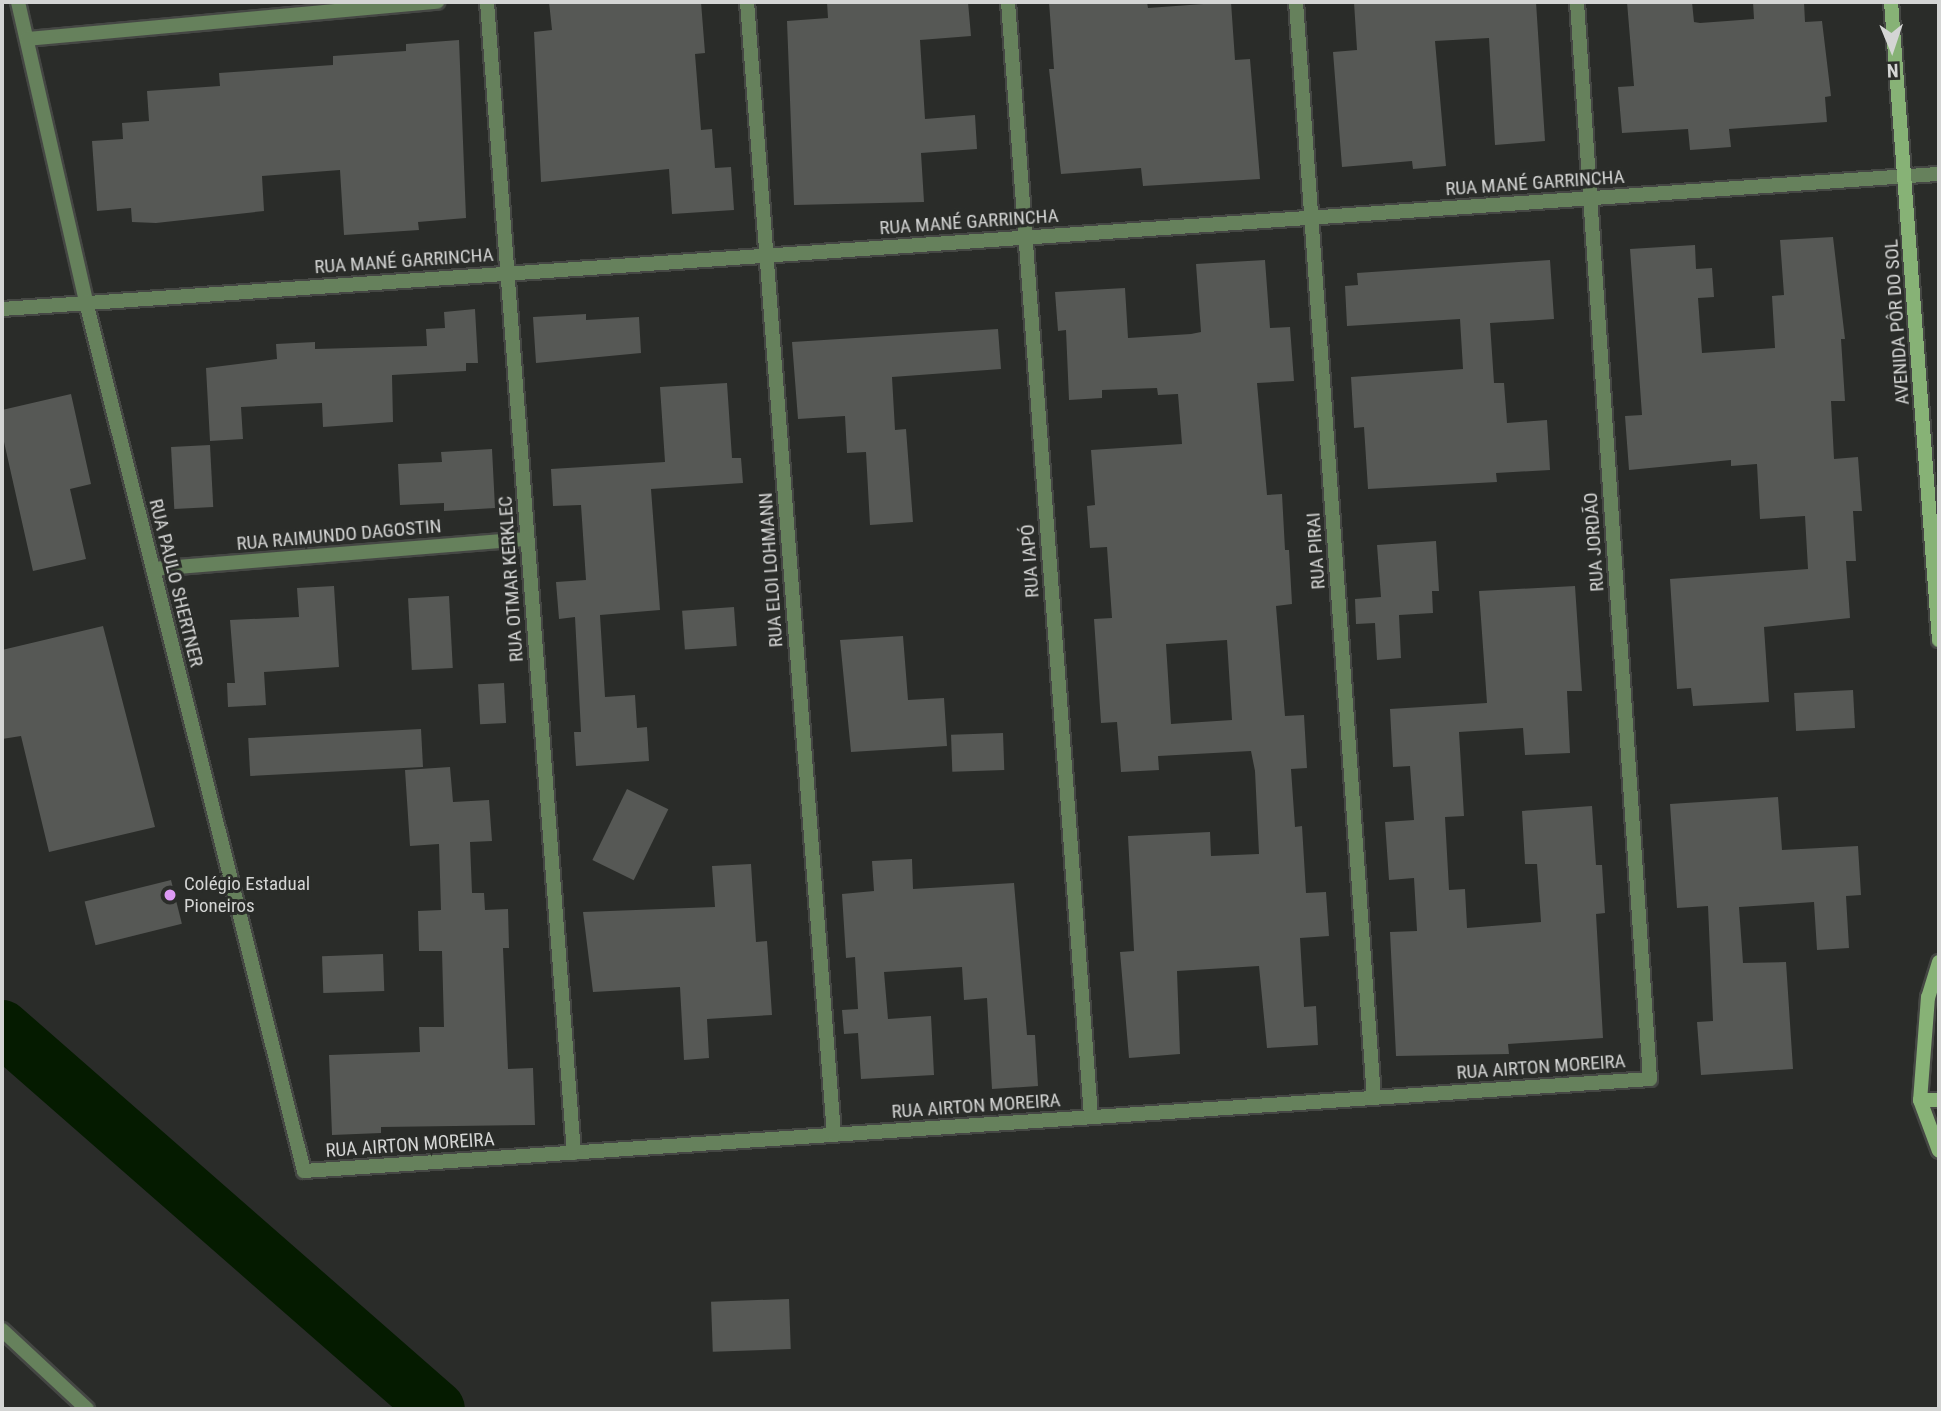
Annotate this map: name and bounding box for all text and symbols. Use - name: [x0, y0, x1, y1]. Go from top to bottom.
- north arrow: [1857, 14, 1927, 84]
- text: N: [1887, 59, 1899, 82]
- street label: RUA MANÉ GARRINCHA: [1445, 165, 1625, 201]
- street label: RUA MANÉ GARRINCHA: [879, 204, 1059, 240]
- street label: AVENIDA PÔR DO SOL: [1880, 238, 1914, 406]
- street label: RUA MANÉ GARRINCHA: [314, 243, 494, 279]
- street label: RUA ELOI LOHMANN: [754, 492, 788, 648]
- street label: RUA JORDÃO: [1579, 492, 1609, 592]
- street label: RUA OTMAR KERKLEC: [494, 495, 528, 663]
- street label: RUA PAULO SHERTNER: [144, 497, 208, 669]
- street label: RUA PIRAI: [1302, 512, 1330, 590]
- street label: RUA RAIMUNDO DAGOSTIN: [236, 515, 442, 555]
- street label: RUA IAPÓ: [1016, 523, 1044, 599]
- place label: Colégio Estadual Pioneiros: [184, 873, 310, 917]
- marker: Colégio Estadual Pioneiros: [162, 887, 178, 903]
- street label: RUA AIRTON MOREIRA: [1456, 1050, 1626, 1084]
- street label: RUA AIRTON MOREIRA: [891, 1089, 1061, 1123]
- street label: RUA AIRTON MOREIRA: [325, 1128, 495, 1162]

